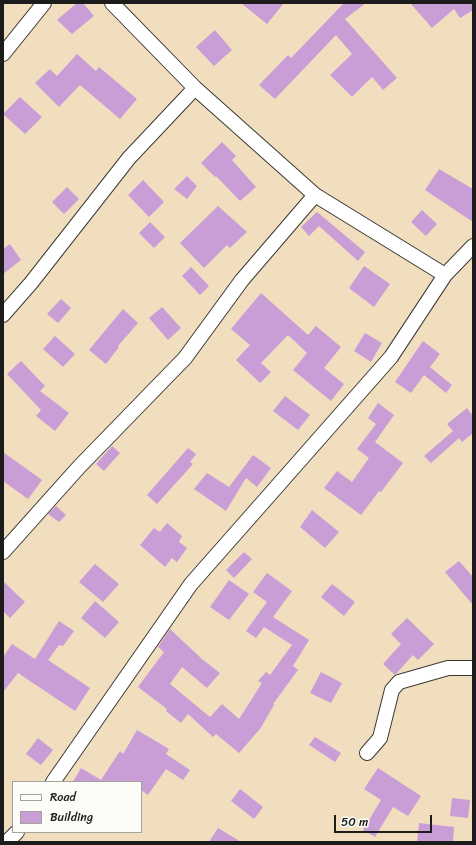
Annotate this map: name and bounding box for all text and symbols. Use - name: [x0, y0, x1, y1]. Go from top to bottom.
- legend: [12, 781, 142, 833]
- text: Road: [50, 786, 76, 808]
- text: Building: [50, 806, 93, 828]
- scale bar: [336, 807, 434, 833]
- text: 50 m: [341, 811, 368, 833]

